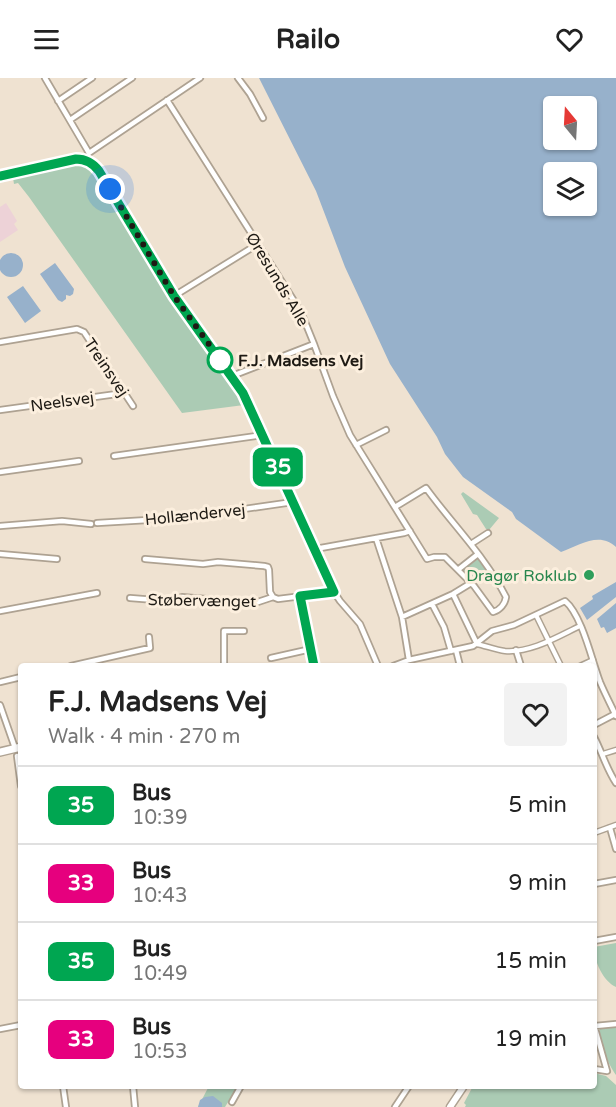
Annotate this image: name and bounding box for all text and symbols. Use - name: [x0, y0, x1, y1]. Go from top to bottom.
- icon: menu: [30, 23, 63, 56]
- text: Railo: [276, 23, 340, 56]
- icon: heart: [553, 23, 586, 56]
- north arrow: [543, 96, 597, 150]
- map controls: [543, 96, 597, 216]
- button: layers: [543, 162, 597, 216]
- your location: [95, 174, 125, 204]
- street label: Øresunds Alle: [241, 229, 313, 330]
- street label: Treinsvej: [79, 334, 133, 401]
- marker: F.J. Madsens Vej: [207, 347, 233, 373]
- place label: F.J. Madsens Vej: [238, 351, 363, 371]
- street label: Neelsvej: [29, 388, 95, 416]
- line badge: 35: [251, 448, 305, 486]
- text: 35: [265, 455, 291, 480]
- street label: Hollændervej: [144, 500, 246, 530]
- place label: Dragør Roklub: [466, 566, 577, 586]
- marker: Dragør Roklub: [582, 568, 596, 582]
- street label: Støbervænget: [148, 590, 256, 612]
- button: heart: [504, 683, 567, 746]
- text: F.J. Madsens Vej: [48, 685, 267, 719]
- text: Walk · 4 min · 270 m: [48, 725, 240, 749]
- text: Bus: [132, 780, 171, 806]
- text: 5 min: [508, 792, 567, 818]
- text: 35: [68, 793, 94, 818]
- text: 10:39: [132, 806, 187, 830]
- text: Bus: [132, 858, 171, 884]
- text: 9 min: [508, 870, 567, 896]
- text: 33: [68, 871, 94, 896]
- text: 10:43: [132, 884, 187, 908]
- text: Bus: [132, 936, 171, 962]
- text: 15 min: [495, 948, 567, 974]
- text: 35: [68, 949, 94, 974]
- text: 10:49: [132, 962, 187, 986]
- text: Bus: [132, 1014, 171, 1040]
- text: 19 min: [495, 1026, 567, 1052]
- text: 33: [68, 1027, 94, 1052]
- text: 10:53: [132, 1040, 187, 1064]

